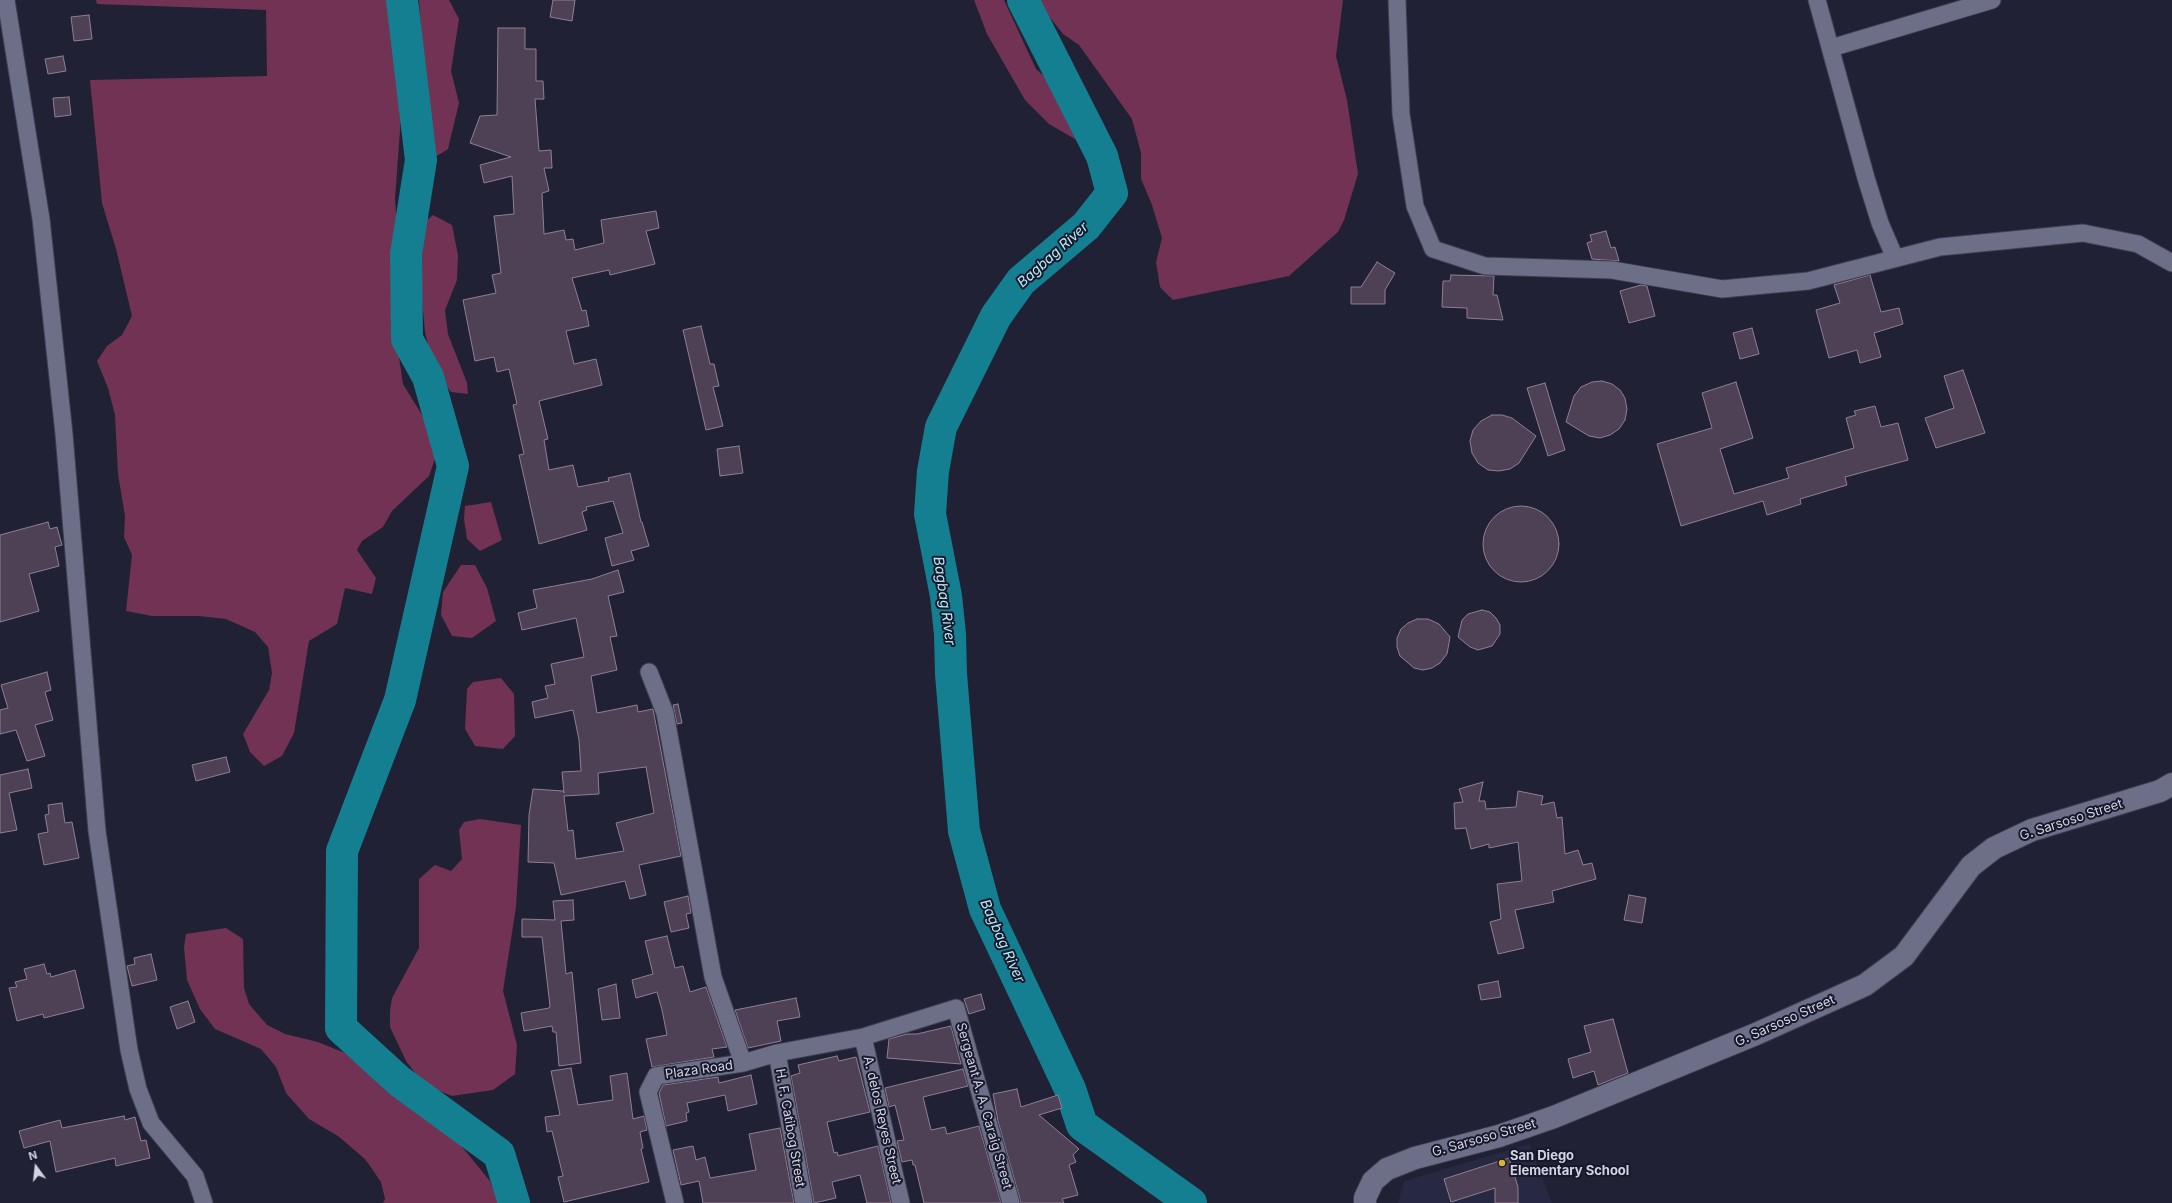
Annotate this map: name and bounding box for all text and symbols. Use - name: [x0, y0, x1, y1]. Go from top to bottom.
- water label: Bagbag River: [1014, 219, 1092, 291]
- water label: Bagbag River: [929, 556, 959, 646]
- street label: G. Sarsoso Street: [2018, 796, 2124, 844]
- water label: Bagbag River: [976, 897, 1028, 985]
- street label: G. Sarsoso Street: [1733, 992, 1837, 1050]
- street label: Sergeant A. A. Caraig Street: [953, 1021, 1015, 1191]
- street label: A. delos Reyes Street: [860, 1055, 904, 1185]
- street label: Plaza Road: [664, 1058, 734, 1082]
- street label: H. F. Catibog Street: [772, 1068, 808, 1188]
- street label: G. Sarsoso Street: [1430, 1116, 1538, 1160]
- north arrow: [16, 1147, 56, 1187]
- text: N: [27, 1148, 39, 1163]
- place label: San Diego Elementary School: [1510, 1148, 1629, 1179]
- marker: San Diego Elementary School: [1497, 1158, 1507, 1168]

